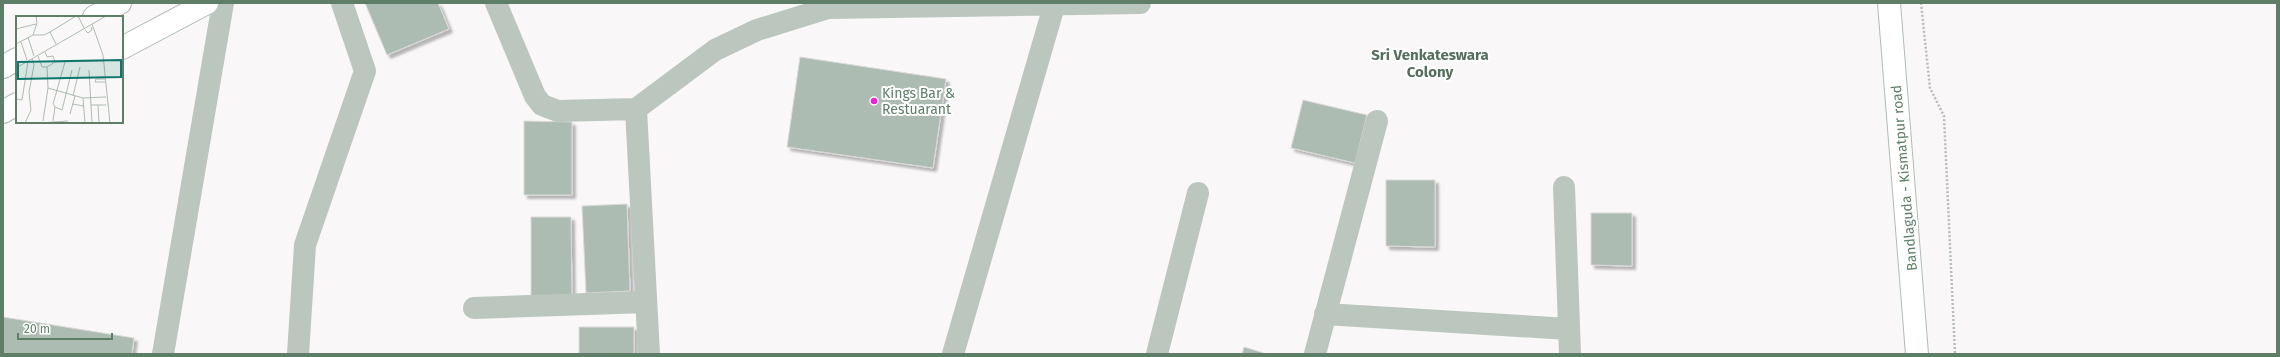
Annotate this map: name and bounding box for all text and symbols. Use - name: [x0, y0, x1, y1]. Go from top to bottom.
- inset map: [16, 16, 123, 123]
- district label: Sri Venkateswara Colony: [1371, 46, 1489, 81]
- street label: Bandlaguda - Kismatpur road: [1888, 84, 1921, 272]
- place label: Kings Bar & Restuarant: [882, 85, 955, 118]
- marker: Kings Bar & Restuarant: [869, 96, 879, 106]
- scale bar: [18, 315, 112, 341]
- text: 20 m: [24, 322, 50, 336]

